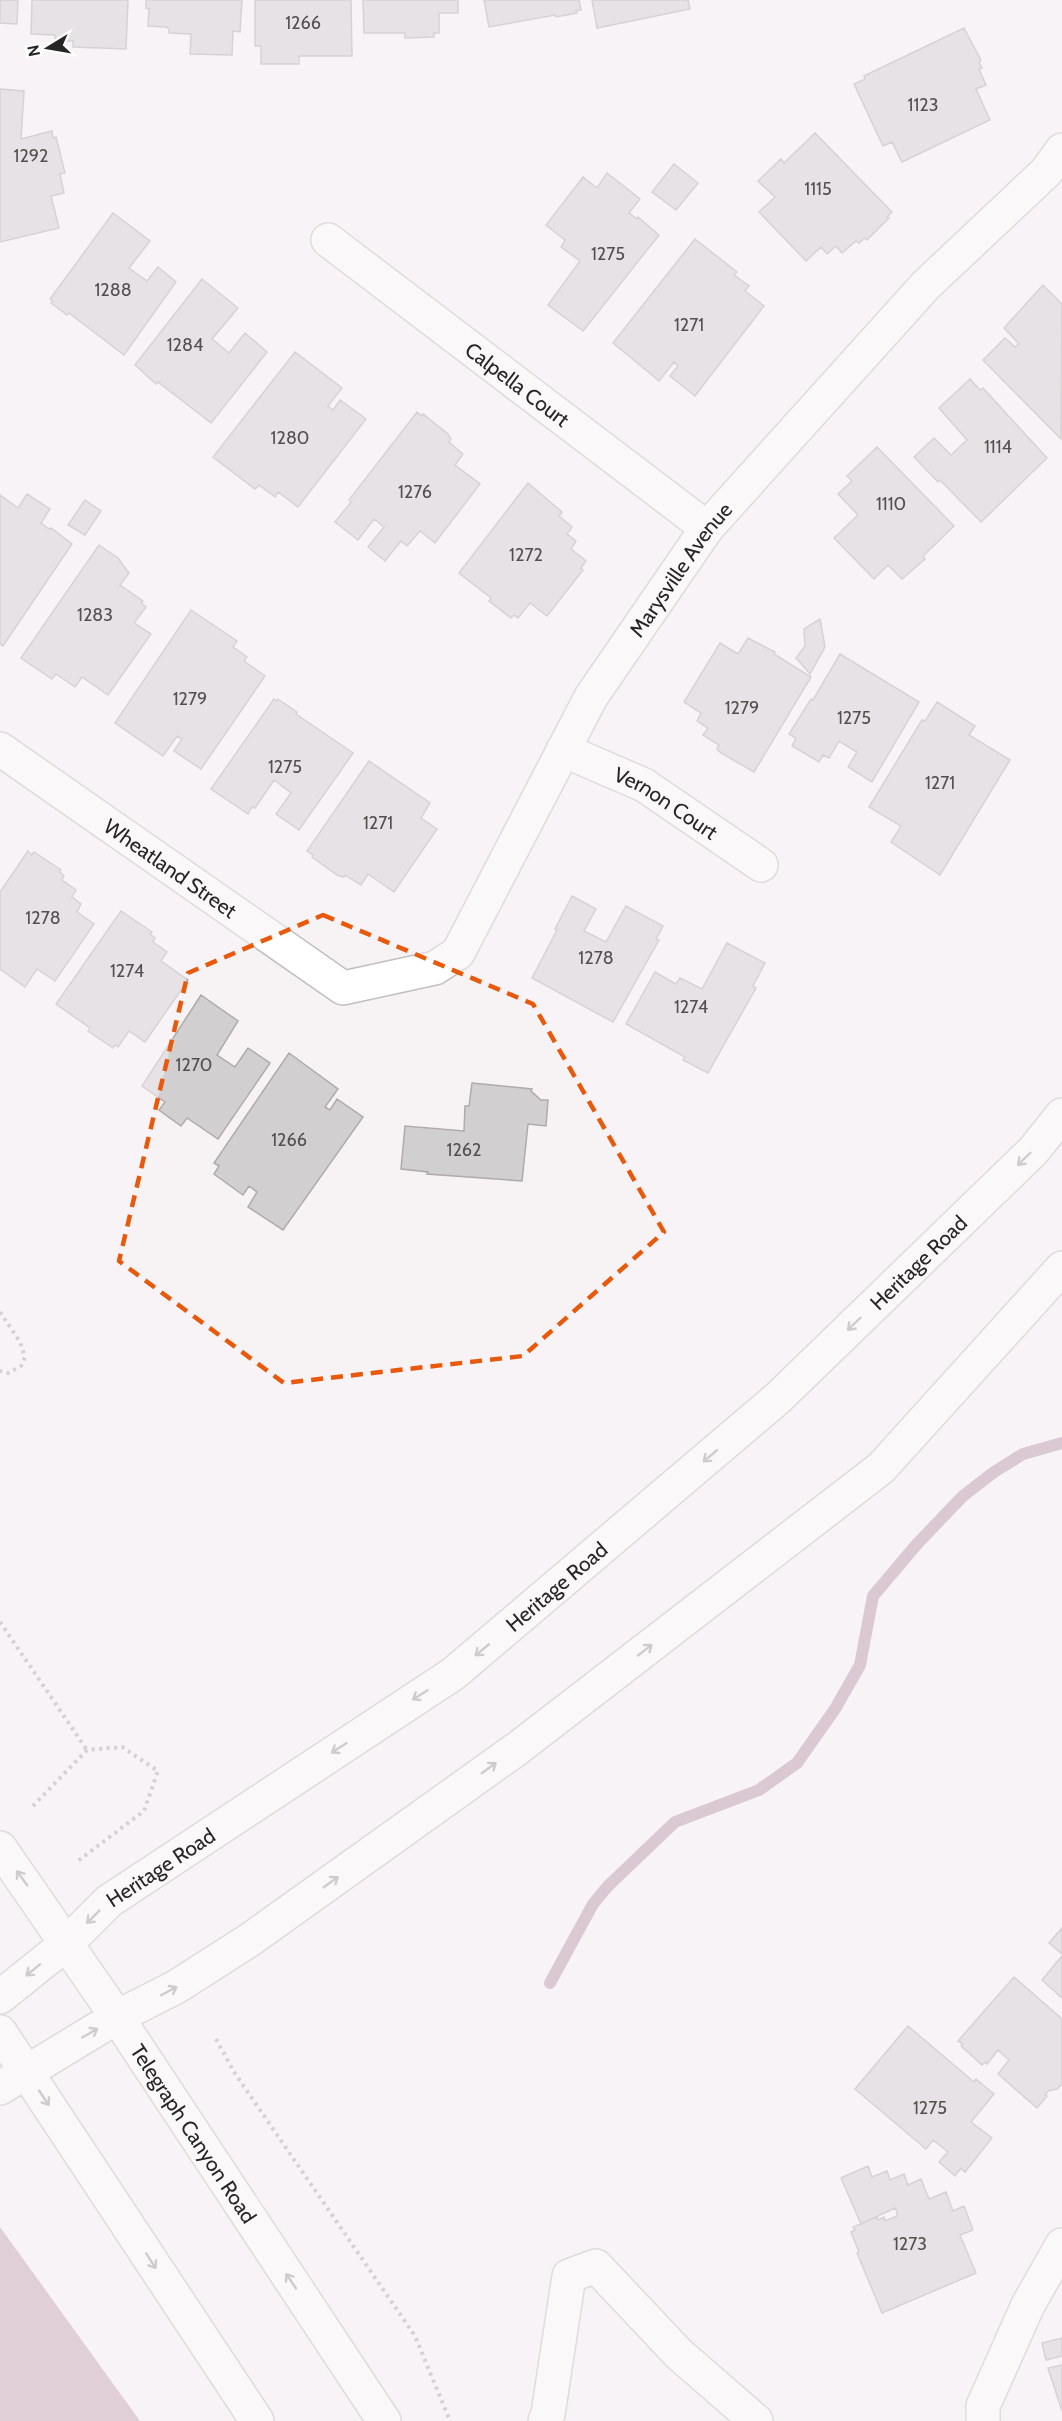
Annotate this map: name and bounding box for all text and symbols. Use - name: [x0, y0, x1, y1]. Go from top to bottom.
- house number: 1266: [285, 12, 321, 34]
- north arrow: [18, 18, 78, 78]
- text: N: [23, 43, 44, 58]
- house number: 1123: [908, 94, 938, 116]
- house number: 1292: [14, 145, 48, 167]
- house number: 1115: [804, 178, 832, 200]
- house number: 1275: [591, 243, 625, 265]
- house number: 1288: [94, 279, 132, 301]
- house number: 1271: [674, 314, 704, 336]
- house number: 1284: [167, 334, 203, 356]
- street label: Calpella Court: [460, 336, 574, 432]
- house number: 1280: [271, 427, 309, 449]
- house number: 1114: [984, 436, 1012, 458]
- house number: 1276: [398, 481, 432, 503]
- house number: 1110: [876, 493, 906, 515]
- street label: Marysville Avenue: [624, 497, 737, 641]
- house number: 1272: [509, 544, 543, 566]
- house number: 1283: [77, 604, 113, 626]
- house number: 1279: [173, 688, 207, 710]
- house number: 1279: [725, 697, 759, 719]
- house number: 1275: [837, 707, 871, 729]
- house number: 1275: [268, 756, 302, 778]
- street label: Vernon Court: [610, 761, 723, 844]
- house number: 1271: [925, 772, 955, 794]
- house number: 1271: [363, 812, 393, 834]
- street label: Wheatland Street: [99, 813, 242, 923]
- house number: 1278: [25, 907, 61, 929]
- house number: 1278: [578, 947, 614, 969]
- house number: 1274: [110, 960, 144, 982]
- house number: 1274: [674, 996, 708, 1018]
- house number: 1270: [176, 1054, 212, 1076]
- house number: 1266: [271, 1129, 307, 1151]
- house number: 1262: [447, 1139, 481, 1161]
- one-way arrow: [1017, 1152, 1032, 1167]
- street label: Heritage Road: [864, 1210, 972, 1315]
- one-way arrow: [847, 1317, 862, 1332]
- one-way arrow: [702, 1449, 718, 1462]
- street label: Heritage Road: [500, 1536, 612, 1636]
- one-way arrow: [475, 1643, 490, 1657]
- one-way arrow: [636, 1643, 652, 1656]
- one-way arrow: [412, 1688, 429, 1701]
- one-way arrow: [331, 1741, 348, 1754]
- one-way arrow: [481, 1762, 497, 1774]
- street label: Heritage Road: [101, 1822, 219, 1912]
- one-way arrow: [16, 1871, 28, 1887]
- one-way arrow: [323, 1875, 339, 1888]
- one-way arrow: [85, 1910, 100, 1925]
- one-way arrow: [26, 1963, 41, 1977]
- one-way arrow: [160, 1984, 178, 1996]
- one-way arrow: [81, 2027, 98, 2039]
- street label: Telegraph Canyon Road: [126, 2039, 262, 2228]
- one-way arrow: [38, 2089, 51, 2106]
- house number: 1275: [913, 2097, 947, 2119]
- house number: 1273: [893, 2233, 927, 2255]
- one-way arrow: [145, 2252, 158, 2269]
- one-way arrow: [285, 2273, 297, 2290]

